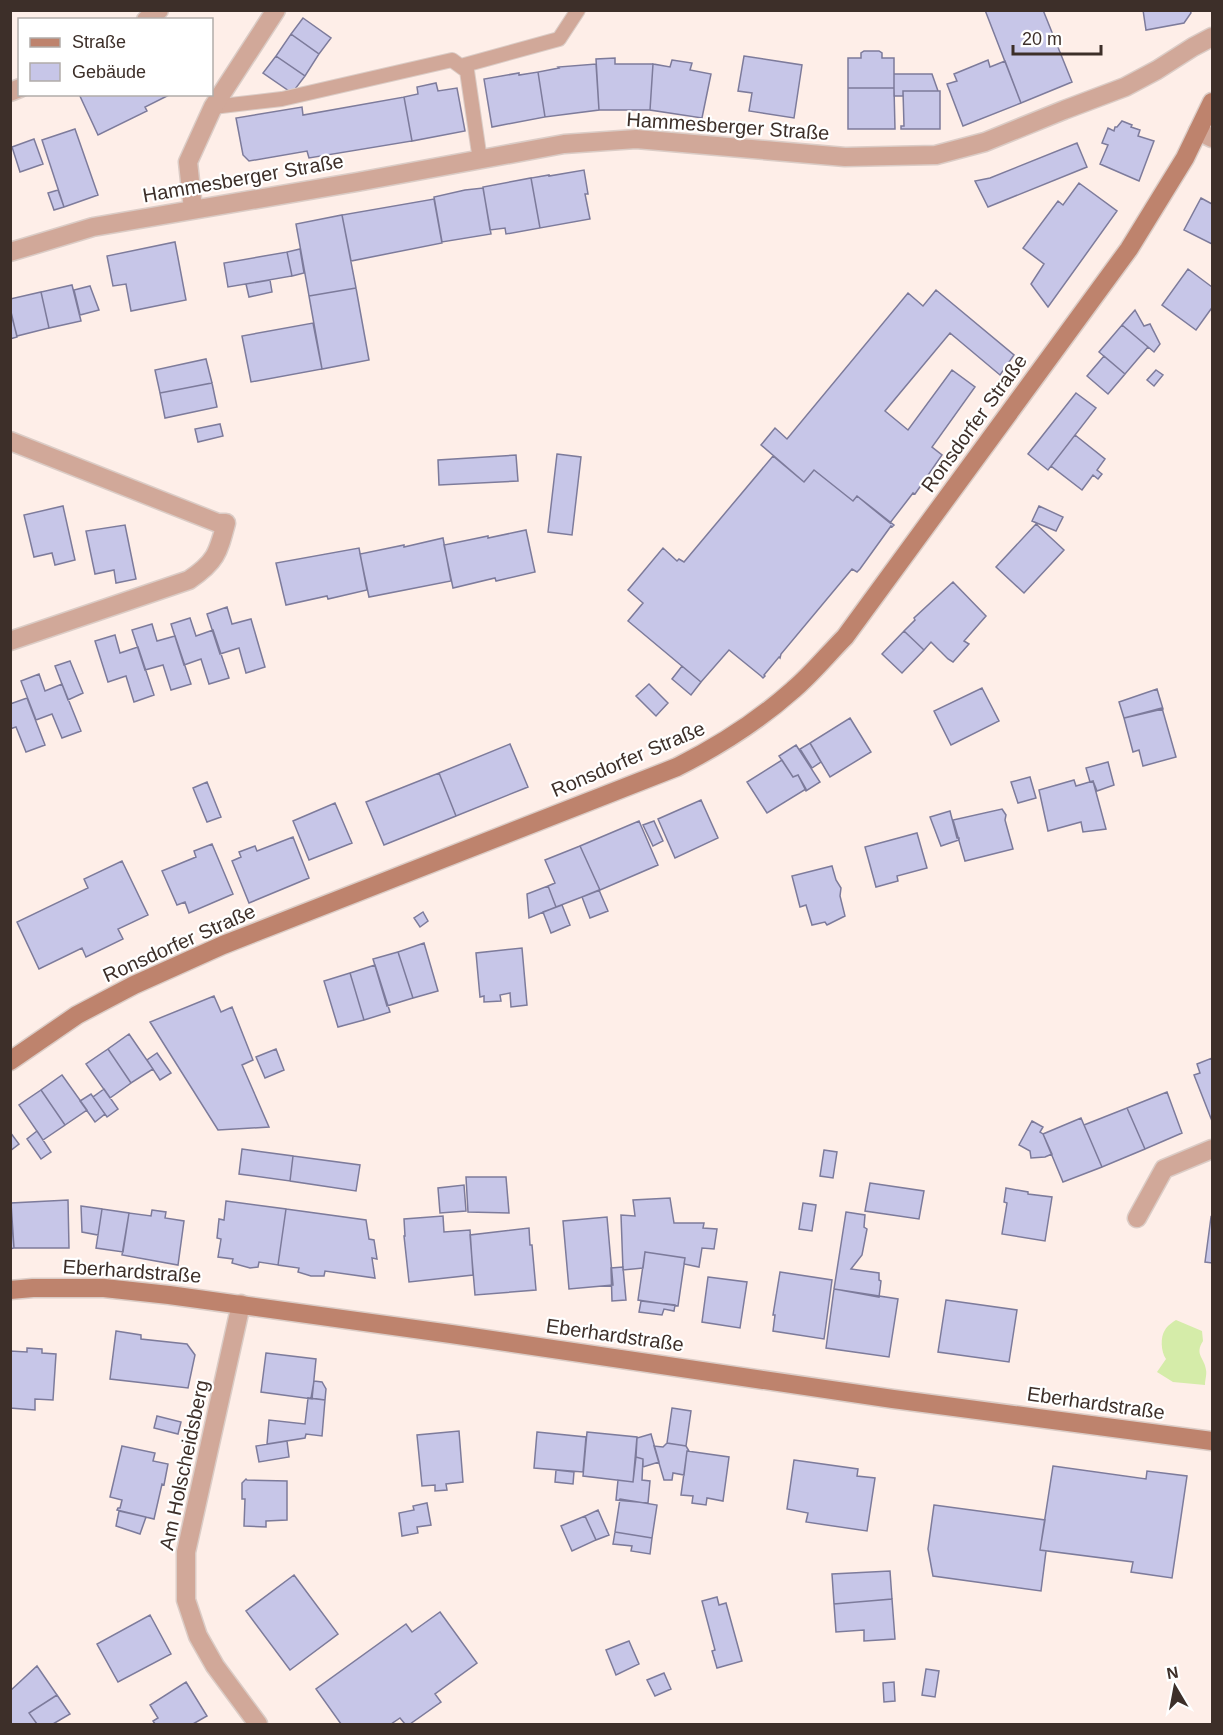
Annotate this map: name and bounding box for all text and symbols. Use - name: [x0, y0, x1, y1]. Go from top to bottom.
- legend: [18, 18, 213, 96]
- scale bar: [1013, 18, 1102, 56]
- text: 20 m: [1022, 29, 1062, 49]
- text: Straße: [72, 32, 126, 52]
- text: Gebäude: [72, 62, 146, 82]
- street label: Hammesberger Straße: [626, 108, 830, 144]
- street label: Hammesberger Straße: [141, 150, 345, 206]
- street label: Ronsdorfer Straße: [917, 350, 1031, 496]
- street label: Ronsdorfer Straße: [548, 717, 708, 801]
- street label: Ronsdorfer Straße: [99, 899, 259, 987]
- street label: Eberhardstraße: [62, 1255, 202, 1287]
- street label: Eberhardstraße: [545, 1314, 685, 1356]
- street label: Am Holscheidsberg: [155, 1378, 213, 1552]
- street label: Eberhardstraße: [1026, 1382, 1166, 1424]
- north arrow: [1145, 1657, 1205, 1717]
- text: N: [1165, 1663, 1180, 1682]

